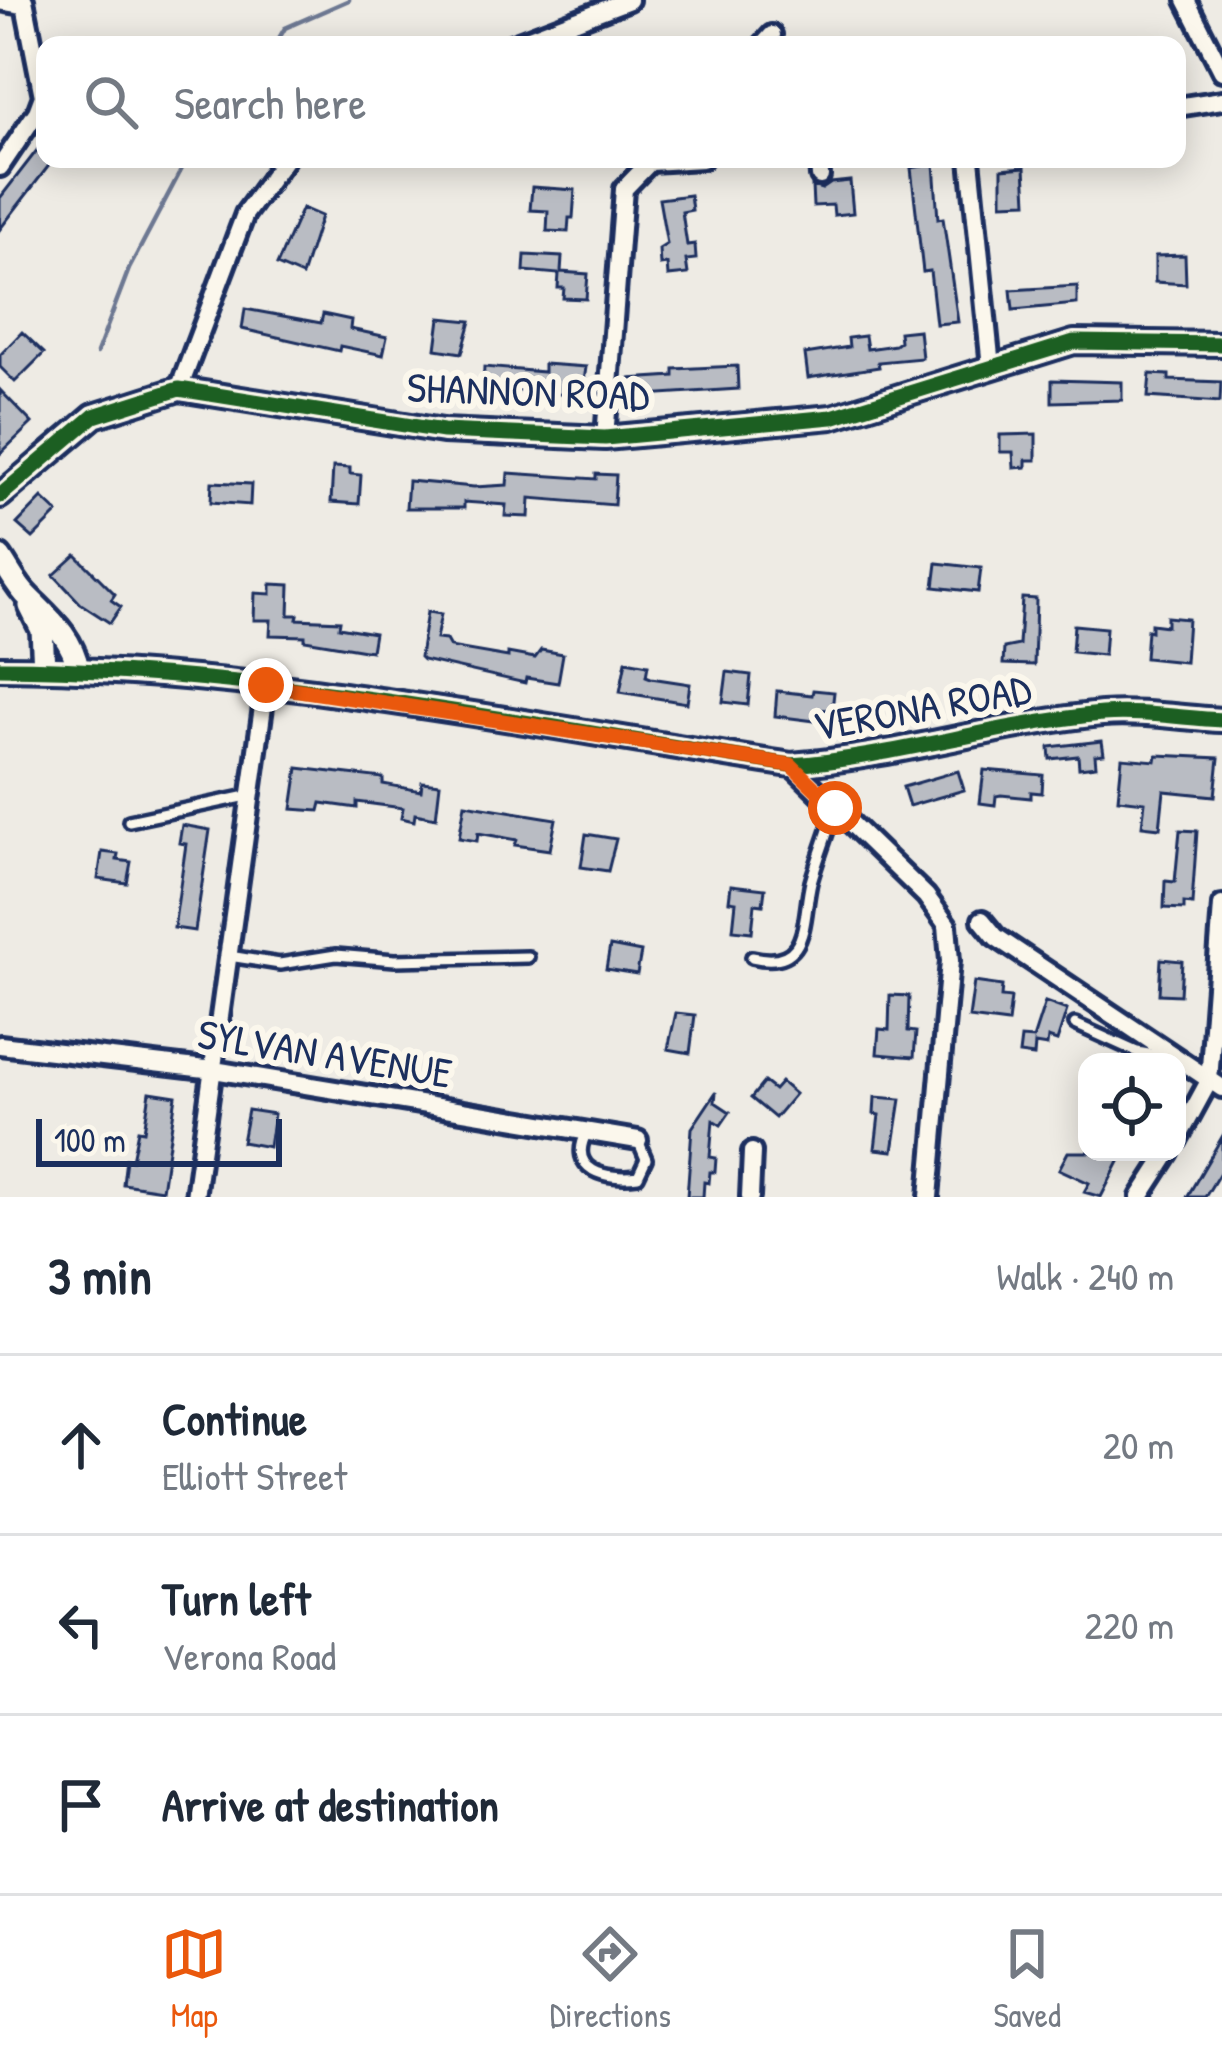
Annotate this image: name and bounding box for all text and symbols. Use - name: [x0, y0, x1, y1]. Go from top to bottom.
- search box: [36, 36, 1186, 168]
- icon: search: [78, 69, 144, 135]
- text: Search here: [174, 72, 366, 133]
- street label: SHANNON ROAD: [406, 358, 650, 423]
- route end: [239, 658, 293, 712]
- street label: VERONA ROAD: [809, 659, 1035, 754]
- route start: [808, 781, 862, 835]
- street label: SYLVAN AVENUE: [194, 1004, 456, 1101]
- map controls: [1078, 1053, 1186, 1161]
- button: locate: [1078, 1053, 1186, 1161]
- scale bar: [36, 1113, 282, 1166]
- text: 100 m: [54, 1118, 126, 1162]
- text: 3 min: [48, 1241, 152, 1310]
- text: Walk · 240 m: [997, 1249, 1174, 1302]
- text: Continue: [162, 1388, 307, 1449]
- icon: ahead: [48, 1412, 114, 1478]
- text: 20 m: [1103, 1418, 1174, 1471]
- text: Elliott Street: [162, 1449, 347, 1502]
- text: Turn left: [162, 1568, 311, 1629]
- icon: left: [48, 1592, 114, 1658]
- text: 220 m: [1085, 1598, 1174, 1651]
- text: Verona Road: [162, 1629, 336, 1682]
- icon: arrive: [48, 1772, 114, 1838]
- text: Arrive at destination: [162, 1774, 499, 1835]
- tab: Map: [161, 1921, 227, 2037]
- tab: Directions: [550, 1921, 671, 2037]
- tab: Saved: [993, 1921, 1061, 2037]

